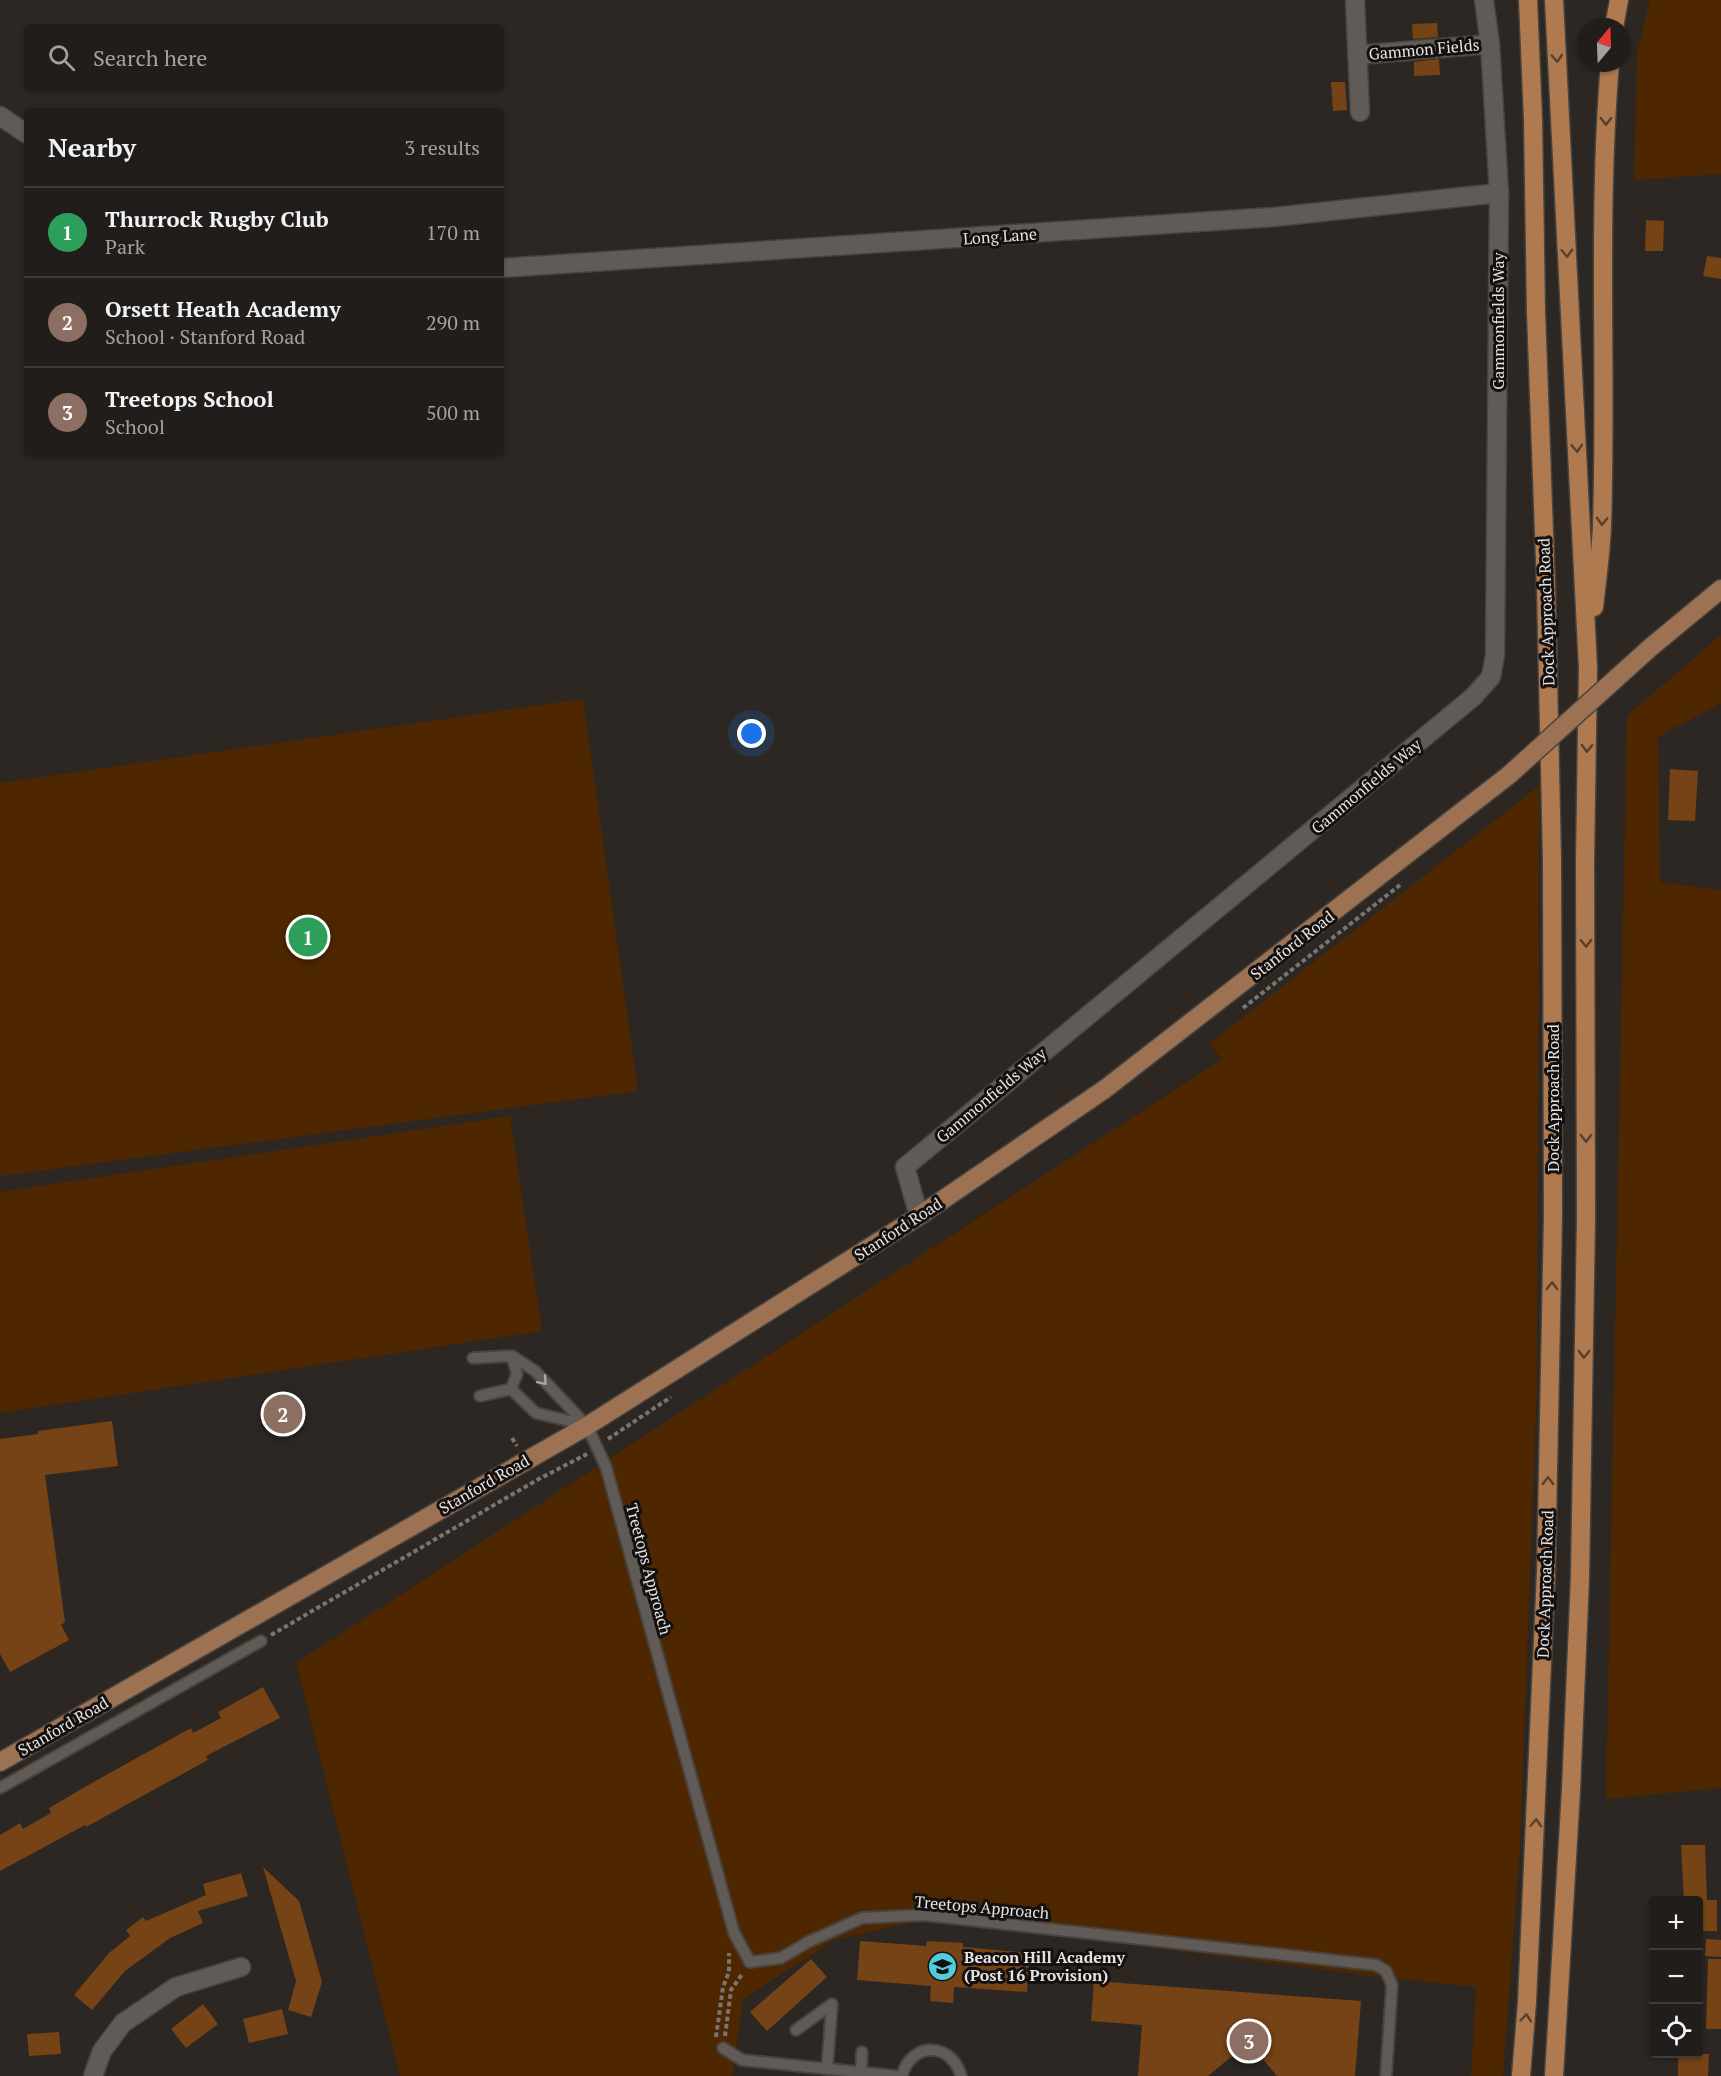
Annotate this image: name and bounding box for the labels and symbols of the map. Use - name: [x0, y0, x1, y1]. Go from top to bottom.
- north arrow: [1577, 18, 1631, 72]
- street label: Gammon Fields: [1368, 33, 1480, 65]
- one-way arrow: [1551, 54, 1564, 63]
- one-way arrow: [1600, 117, 1612, 126]
- street label: Long Lane: [962, 222, 1038, 250]
- one-way arrow: [1561, 249, 1574, 258]
- street label: Gammonfields Way: [1487, 251, 1509, 390]
- one-way arrow: [1571, 443, 1584, 452]
- one-way arrow: [1596, 516, 1608, 525]
- street label: Dock Approach Road: [1532, 538, 1560, 686]
- your location: [737, 719, 766, 748]
- street label: Gammonfields Way: [1306, 733, 1426, 839]
- one-way arrow: [1581, 743, 1593, 752]
- street label: Stanford Road: [1246, 905, 1339, 985]
- pin: 1: [288, 914, 328, 960]
- one-way arrow: [1580, 938, 1592, 947]
- street label: Dock Approach Road: [1542, 1024, 1564, 1172]
- street label: Gammonfields Way: [931, 1042, 1051, 1148]
- one-way arrow: [1580, 1133, 1592, 1142]
- street label: Stanford Road: [850, 1192, 946, 1266]
- one-way arrow: [1546, 1282, 1558, 1291]
- one-way arrow: [1578, 1349, 1590, 1358]
- one-way arrow: [536, 1374, 547, 1385]
- pin: 2: [264, 1392, 302, 1436]
- street label: Stanford Road: [435, 1449, 533, 1519]
- one-way arrow: [1542, 1477, 1555, 1486]
- street label: Treetops Approach: [621, 1501, 677, 1638]
- street label: Dock Approach Road: [1531, 1510, 1559, 1658]
- street label: Stanford Road: [14, 1691, 112, 1761]
- one-way arrow: [1529, 1818, 1542, 1827]
- street label: Treetops Approach: [914, 1890, 1051, 1924]
- place label: Beacon Hill Academy (Post 16 Provision): [964, 1946, 1126, 1986]
- school or university icon: Beacon Hill Academy (Post 16 Provision): [927, 1950, 959, 1982]
- one-way arrow: [1519, 2013, 1532, 2022]
- pin: 3: [1230, 2018, 1268, 2064]

